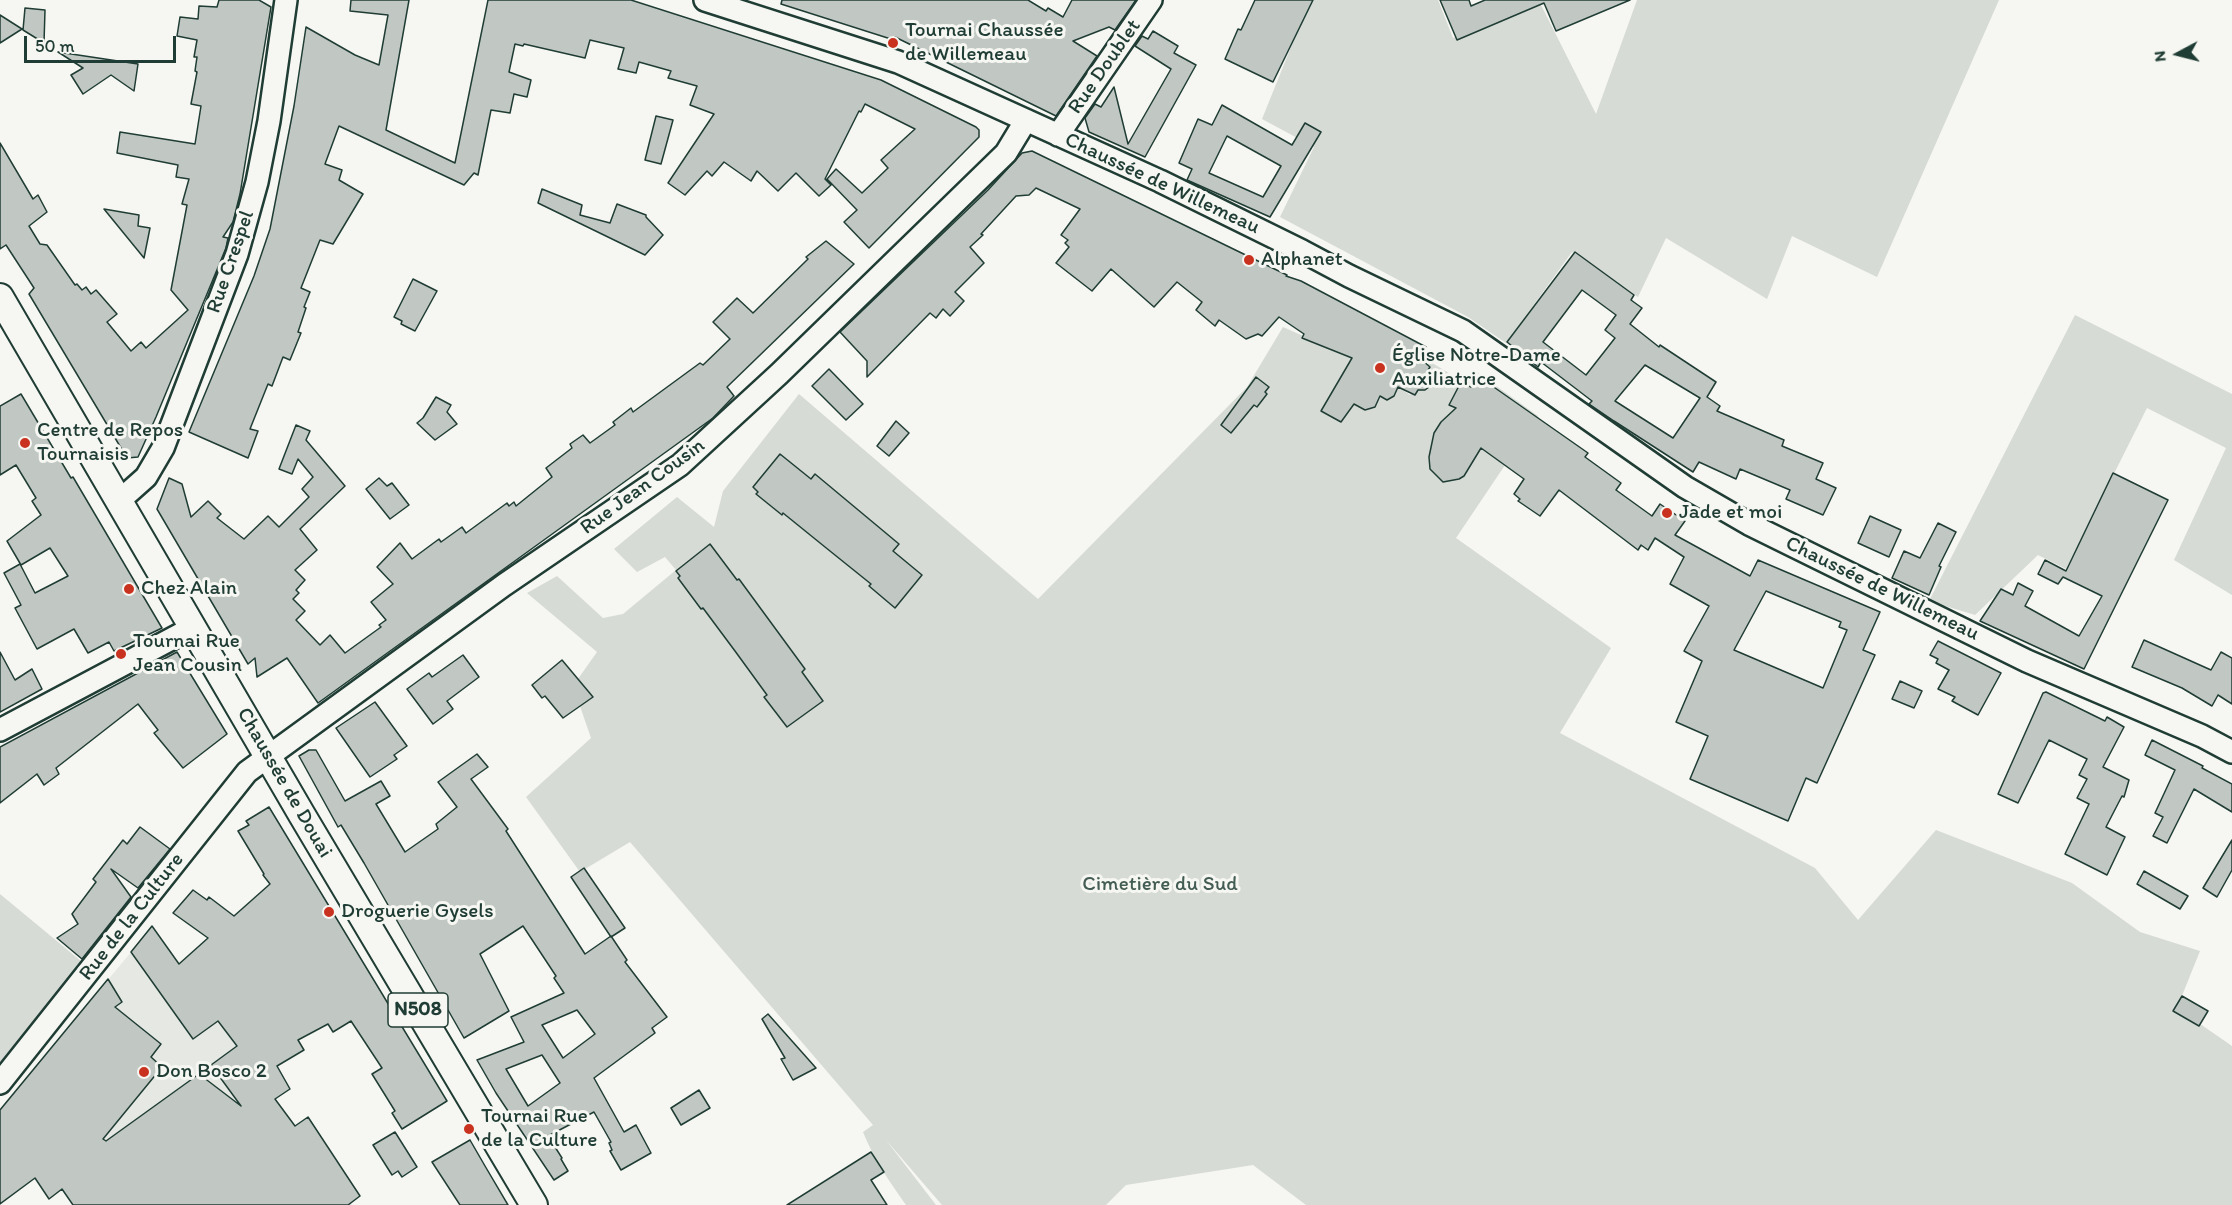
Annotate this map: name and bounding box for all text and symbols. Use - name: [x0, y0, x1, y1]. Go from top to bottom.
- street label: Rue Doublet: [1063, 15, 1147, 119]
- place label: Tournai Chaussée de Willemeau: [905, 18, 1064, 68]
- scale bar: [27, 24, 178, 62]
- north arrow: [2148, 24, 2208, 84]
- text: 50 m: [35, 35, 75, 57]
- marker: Tournai Chaussée de Willemeau: [886, 36, 900, 50]
- text: N: [2150, 50, 2170, 63]
- street label: Chaussée de Willemeau: [1060, 128, 1264, 240]
- street label: Rue Crespel: [202, 207, 260, 317]
- place label: Alphanet: [1261, 247, 1343, 273]
- marker: Alphanet: [1242, 253, 1256, 267]
- place label: Église Notre-Dame Auxiliatrice: [1392, 343, 1561, 393]
- marker: Église Notre-Dame Auxiliatrice: [1373, 361, 1387, 375]
- place label: Centre de Repos Tournaisis: [37, 418, 183, 468]
- street label: Rue Jean Cousin: [576, 433, 710, 541]
- marker: Centre de Repos Tournaisis: [18, 436, 32, 450]
- place label: Jade et moi: [1679, 500, 1782, 526]
- marker: Jade et moi: [1660, 506, 1674, 520]
- street label: Chaussée de Willemeau: [1781, 531, 1983, 647]
- place label: Chez Alain: [141, 576, 237, 602]
- marker: Chez Alain: [122, 582, 136, 596]
- place label: Tournai Rue Jean Cousin: [133, 629, 242, 679]
- marker: Tournai Rue Jean Cousin: [114, 647, 128, 661]
- street label: Chaussée de Douai: [231, 703, 337, 863]
- street label: Rue de la Culture: [74, 848, 190, 986]
- park label: Cimetière du Sud: [1082, 872, 1238, 898]
- place label: Droguerie Gysels: [341, 899, 494, 925]
- marker: Droguerie Gysels: [322, 905, 336, 919]
- road number: N508: [388, 993, 448, 1027]
- place label: Don Bosco 2: [156, 1059, 267, 1085]
- marker: Don Bosco 2: [137, 1065, 151, 1079]
- place label: Tournai Rue de la Culture: [481, 1104, 597, 1154]
- marker: Tournai Rue de la Culture: [462, 1122, 476, 1136]

